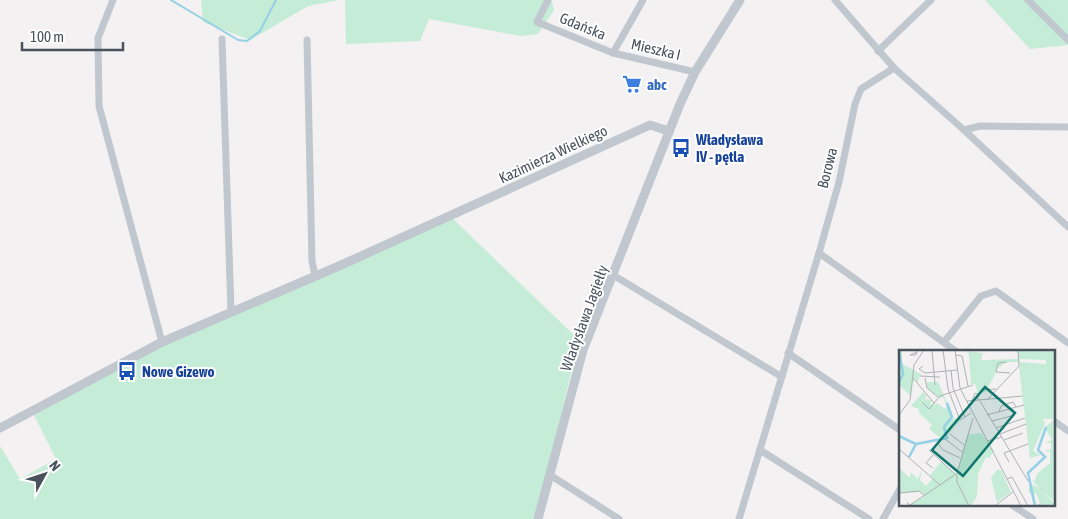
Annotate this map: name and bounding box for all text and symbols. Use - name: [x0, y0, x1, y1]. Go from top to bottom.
- street label: Gdańska: [557, 9, 609, 43]
- scale bar: [22, 20, 124, 52]
- text: 100 m: [30, 28, 64, 45]
- street label: Mieszka I: [630, 35, 682, 63]
- supermarket icon: abc: [621, 73, 643, 95]
- place label: abc: [647, 76, 667, 93]
- street label: Kazimierza Wielkiego: [496, 121, 610, 187]
- place label: Władysława IV - pętla: [695, 131, 763, 165]
- bus stop icon: Władysława IV - pętla: [670, 137, 692, 159]
- street label: Borowa: [814, 146, 840, 190]
- street label: Władysława Jagiełły: [557, 263, 611, 373]
- inset map: [899, 350, 1056, 506]
- bus stop icon: Nowe Gizewo: [116, 360, 138, 382]
- place label: Nowe Gizewo: [142, 363, 215, 380]
- north arrow: [20, 449, 70, 499]
- text: N: [46, 457, 64, 474]

